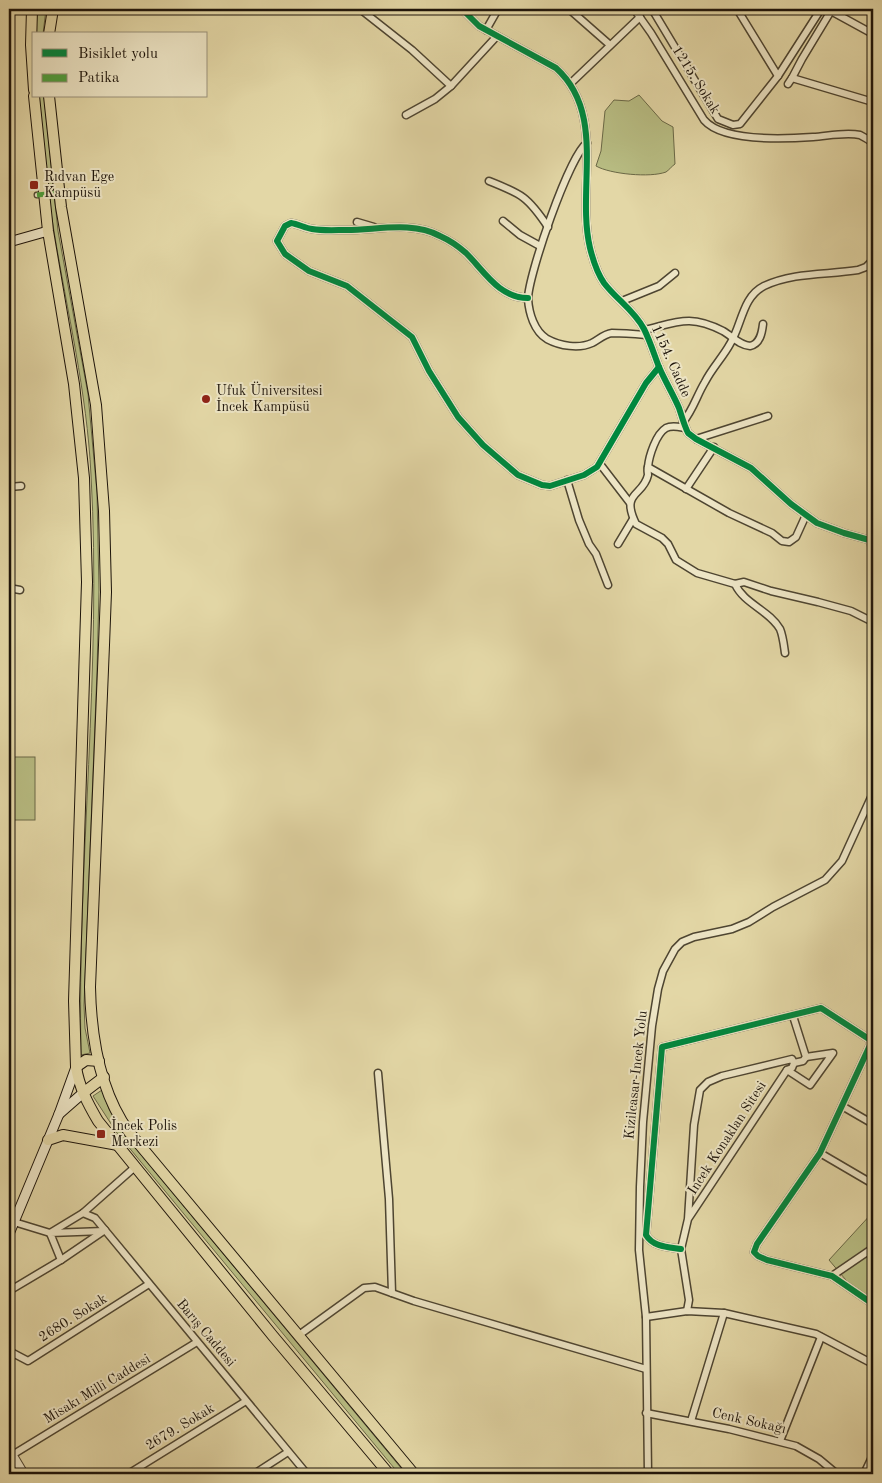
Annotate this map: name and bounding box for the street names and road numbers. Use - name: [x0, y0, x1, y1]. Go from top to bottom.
- street label: 1215. Sokak: [670, 43, 722, 117]
- street label: 1154. Cadde: [649, 323, 693, 399]
- street label: Kizilcasar-Incek Yolu: [622, 1009, 650, 1140]
- street label: Incek Konaklan Sitesi: [685, 1079, 769, 1197]
- street label: 2680. Sokak: [36, 1292, 110, 1344]
- street label: Barış Caddesi: [174, 1297, 238, 1370]
- street label: Misakı Milli Caddesi: [41, 1352, 153, 1426]
- street label: 2679. Sokak: [143, 1401, 217, 1453]
- street label: Cenk Sokağı: [711, 1406, 788, 1436]

